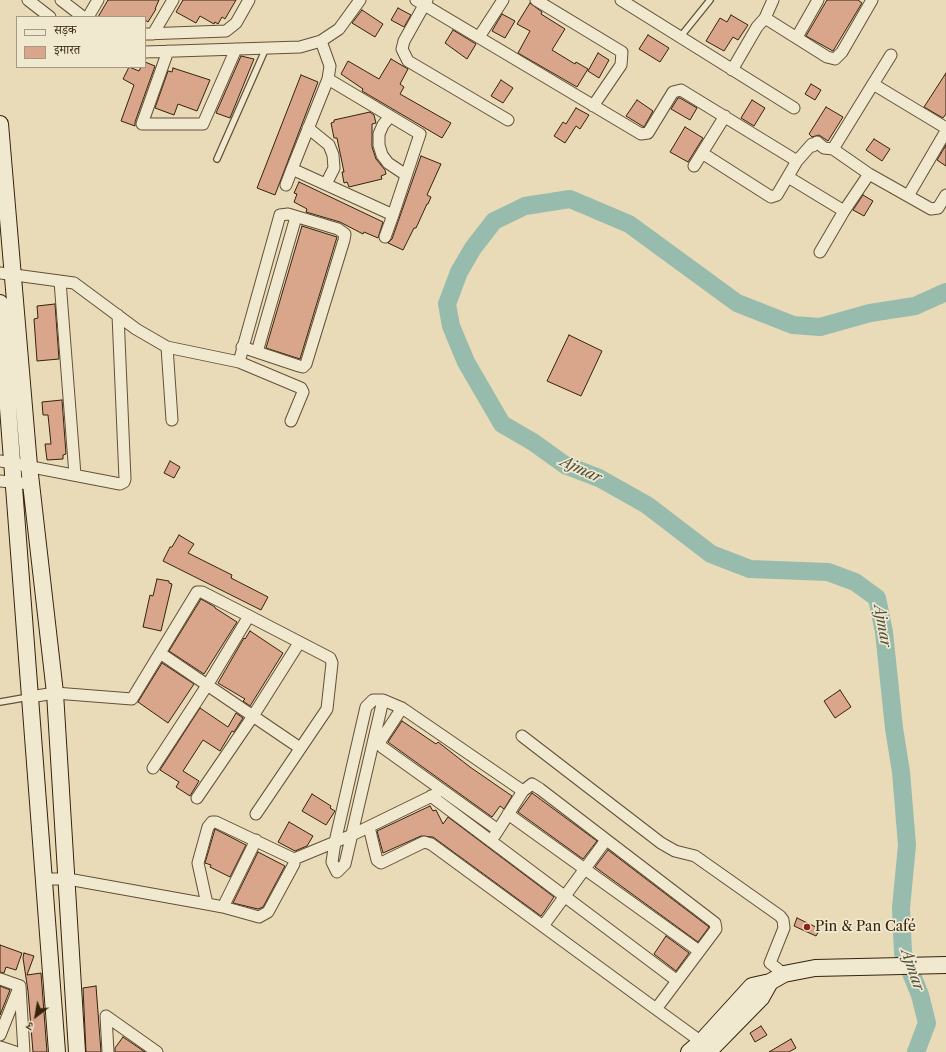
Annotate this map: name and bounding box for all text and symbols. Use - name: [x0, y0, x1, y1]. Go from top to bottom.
- legend: [16, 16, 146, 68]
- text: सड़क: [54, 22, 77, 37]
- text: इमारत: [54, 42, 80, 57]
- water label: Ajmar: [558, 453, 604, 487]
- water label: Ajmar: [869, 603, 895, 649]
- place label: Pin & Pan Café: [815, 919, 916, 935]
- marker: Pin & Pan Café: [802, 922, 812, 932]
- water label: Ajmar: [896, 947, 928, 993]
- north arrow: [16, 996, 56, 1036]
- text: उ: [24, 1019, 36, 1034]

